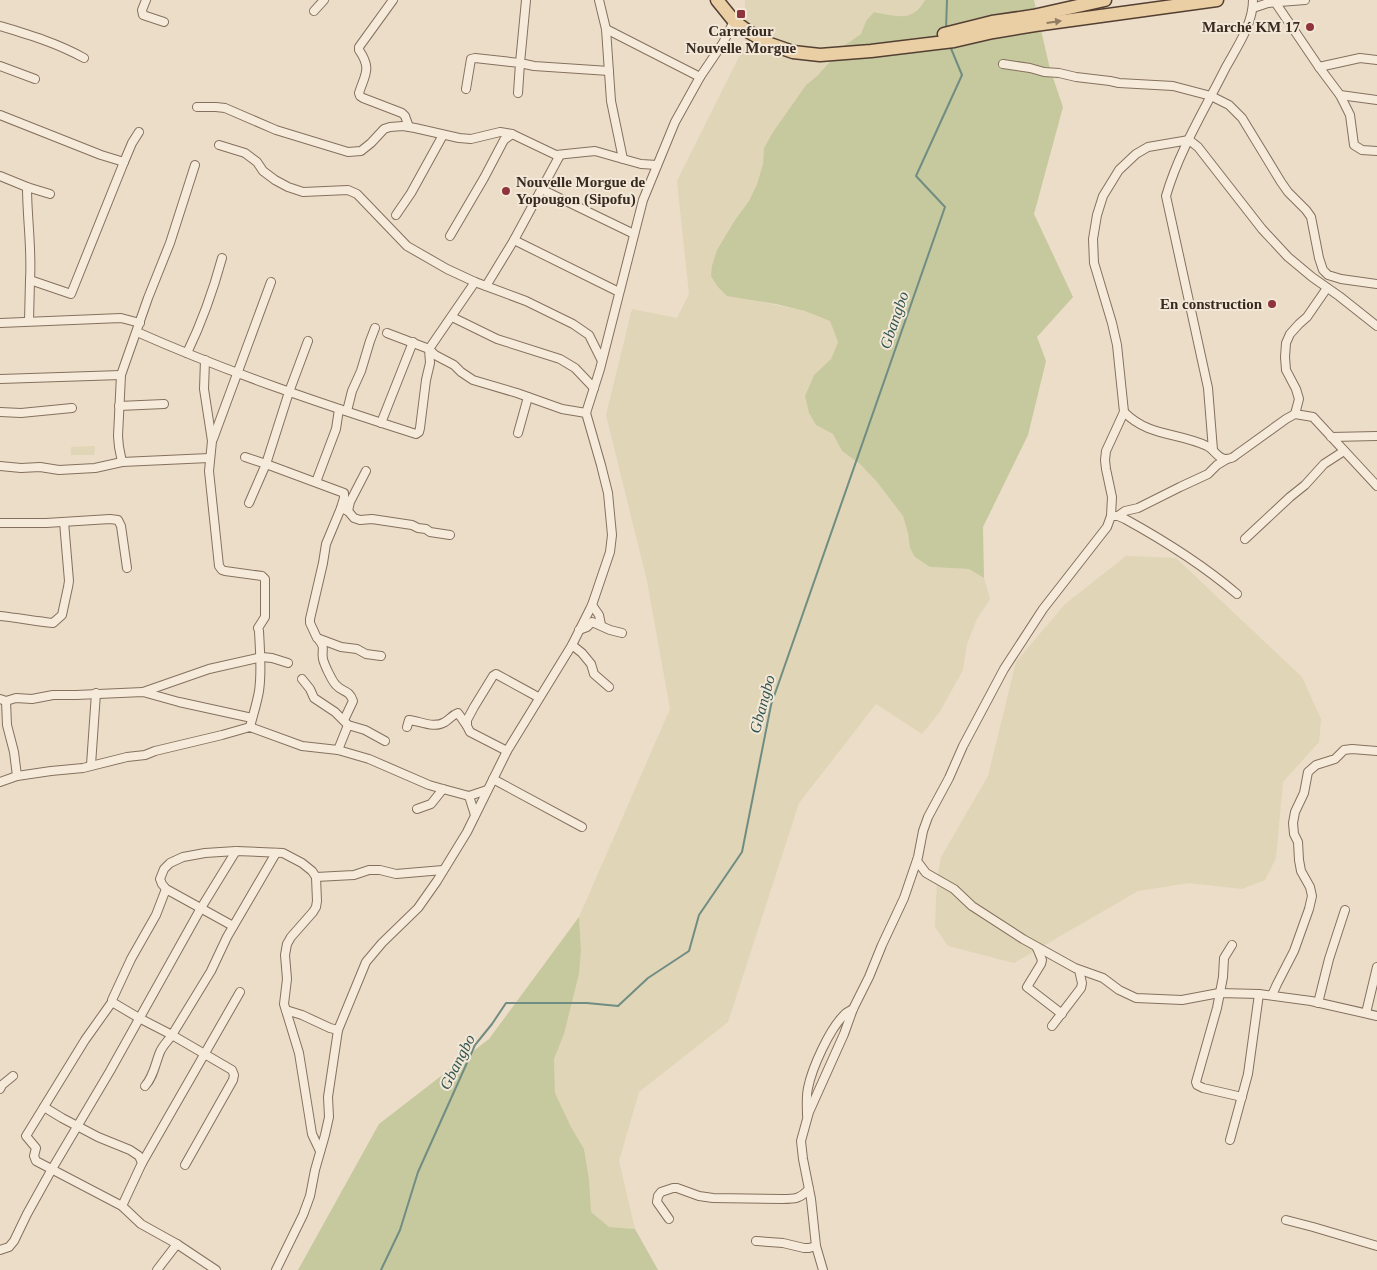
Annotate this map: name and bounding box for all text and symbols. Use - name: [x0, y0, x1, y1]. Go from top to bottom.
- marker: Carrefour Nouvelle Morgue: [735, 8, 747, 20]
- one-way arrow: [1046, 18, 1062, 26]
- place label: Marché KM 17: [1202, 19, 1300, 35]
- marker: Marché KM 17: [1304, 21, 1316, 33]
- place label: Carrefour Nouvelle Morgue: [686, 23, 797, 56]
- place label: Nouvelle Morgue de Yopougon (Sipofu): [516, 174, 645, 208]
- marker: Nouvelle Morgue de Yopougon (Sipofu): [500, 185, 512, 197]
- water label: Gbangbo: [876, 289, 913, 351]
- place label: En construction: [1160, 296, 1263, 312]
- marker: En construction: [1266, 298, 1278, 310]
- water label: Gbangbo: [746, 673, 779, 735]
- water label: Gbangbo: [436, 1032, 479, 1093]

